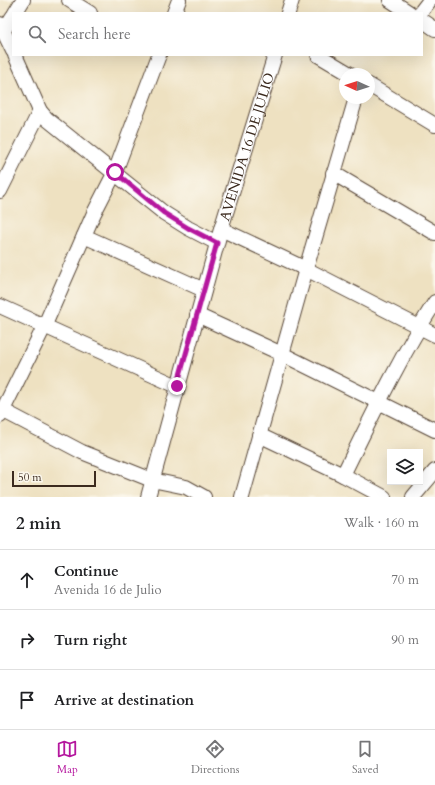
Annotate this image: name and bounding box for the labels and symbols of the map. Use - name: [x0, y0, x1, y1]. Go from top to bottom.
- north arrow: [339, 68, 375, 104]
- street label: AVENIDA 16 DE JULIO: [215, 70, 278, 223]
- route start: [106, 163, 124, 181]
- route end: [168, 377, 186, 395]
- scale bar: [12, 469, 96, 488]

